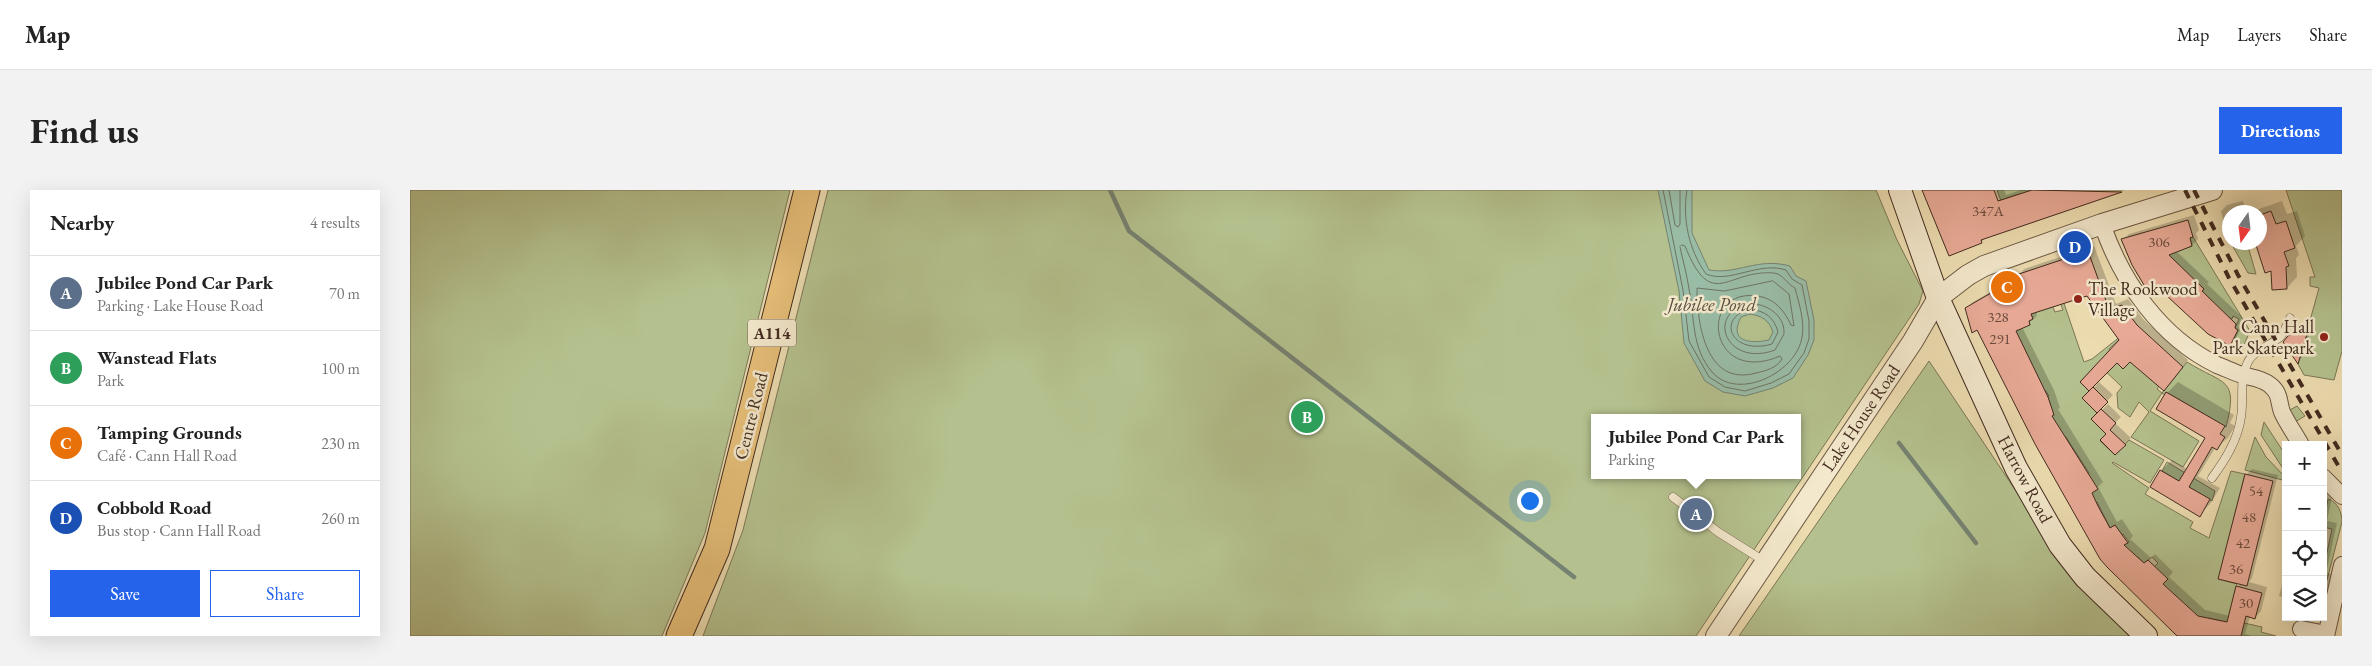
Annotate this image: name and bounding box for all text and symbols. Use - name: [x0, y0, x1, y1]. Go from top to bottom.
- text: Map: [25, 19, 70, 50]
- text: Map: [2177, 23, 2209, 46]
- text: Layers: [2237, 23, 2281, 46]
- text: Share: [2309, 23, 2347, 46]
- button: Directions: [2219, 107, 2342, 154]
- text: Find us: [30, 108, 139, 153]
- house number: 347A: [1972, 201, 2005, 220]
- north arrow: [2222, 205, 2267, 250]
- text: Nearby: [50, 209, 114, 236]
- text: 4 results: [310, 212, 360, 233]
- pin: D: [2059, 228, 2091, 266]
- house number: 306: [2148, 232, 2170, 251]
- pin: C: [1991, 268, 2023, 306]
- text: Jubilee Pond Car Park: [97, 270, 273, 295]
- place label: The Rookwood Village: [2088, 277, 2198, 321]
- text: A: [60, 283, 72, 304]
- text: 70 m: [329, 283, 360, 304]
- water label: Jubilee Pond: [1664, 292, 1756, 317]
- marker: The Rookwood Village: [2072, 293, 2084, 305]
- text: Parking · Lake House Road: [97, 295, 263, 316]
- house number: 328: [1987, 307, 2009, 326]
- place label: Cann Hall Park Skatepark: [2212, 315, 2315, 359]
- road number: A114: [748, 320, 796, 346]
- house number: 291: [1989, 329, 2011, 348]
- marker: Cann Hall Park Skatepark: [2318, 331, 2330, 343]
- text: Wanstead Flats: [97, 345, 217, 370]
- text: B: [61, 358, 71, 379]
- text: 100 m: [321, 358, 360, 379]
- street label: Lake House Road: [1816, 359, 1905, 475]
- street label: Centre Road: [729, 369, 773, 462]
- text: Park: [97, 370, 124, 391]
- pin: B: [1291, 398, 1323, 436]
- popup: [1591, 414, 1801, 479]
- text: Tamping Grounds: [97, 420, 242, 445]
- text: Jubilee Pond Car Park: [1608, 424, 1784, 449]
- street label: Harrow Road: [1993, 431, 2059, 527]
- text: C: [60, 433, 72, 454]
- text: 230 m: [321, 433, 360, 454]
- map controls: [2282, 441, 2327, 621]
- button: +: [2282, 441, 2327, 486]
- text: Café · Cann Hall Road: [97, 445, 237, 466]
- text: Parking: [1608, 449, 1655, 470]
- house number: 54: [2249, 481, 2264, 500]
- button: −: [2282, 486, 2327, 531]
- your location: [1517, 488, 1543, 514]
- text: Cobbold Road: [97, 495, 212, 520]
- pin: A: [1680, 495, 1712, 533]
- house number: 48: [2242, 507, 2256, 526]
- text: D: [60, 508, 72, 529]
- text: 260 m: [321, 508, 360, 529]
- text: Bus stop · Cann Hall Road: [97, 520, 261, 541]
- button: locate: [2282, 531, 2327, 576]
- house number: 42: [2236, 533, 2251, 552]
- house number: 36: [2229, 559, 2243, 578]
- button: Save: [50, 570, 200, 617]
- button: Share: [210, 570, 360, 617]
- button: layers: [2282, 576, 2327, 621]
- house number: 30: [2239, 593, 2253, 612]

